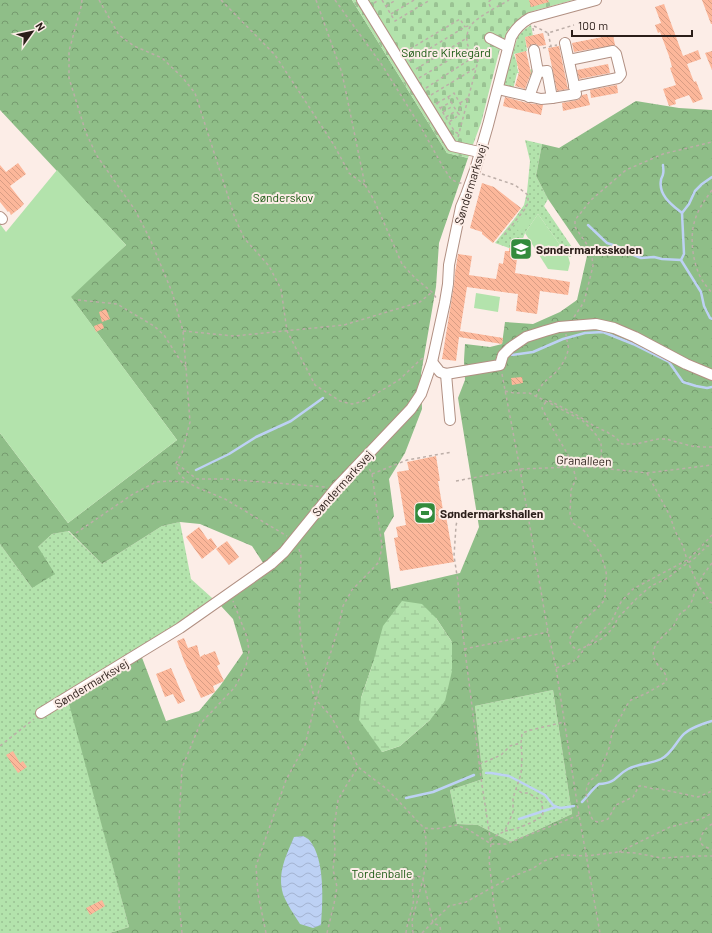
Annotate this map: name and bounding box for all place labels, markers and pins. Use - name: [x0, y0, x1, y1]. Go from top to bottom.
- school or university icon: Søndermarksskolen: [508, 236, 534, 262]
- place label: Søndermarksskolen: [536, 242, 642, 256]
- sports icon: Søndermarkshallen: [412, 500, 438, 526]
- place label: Søndermarkshallen: [440, 506, 543, 520]

